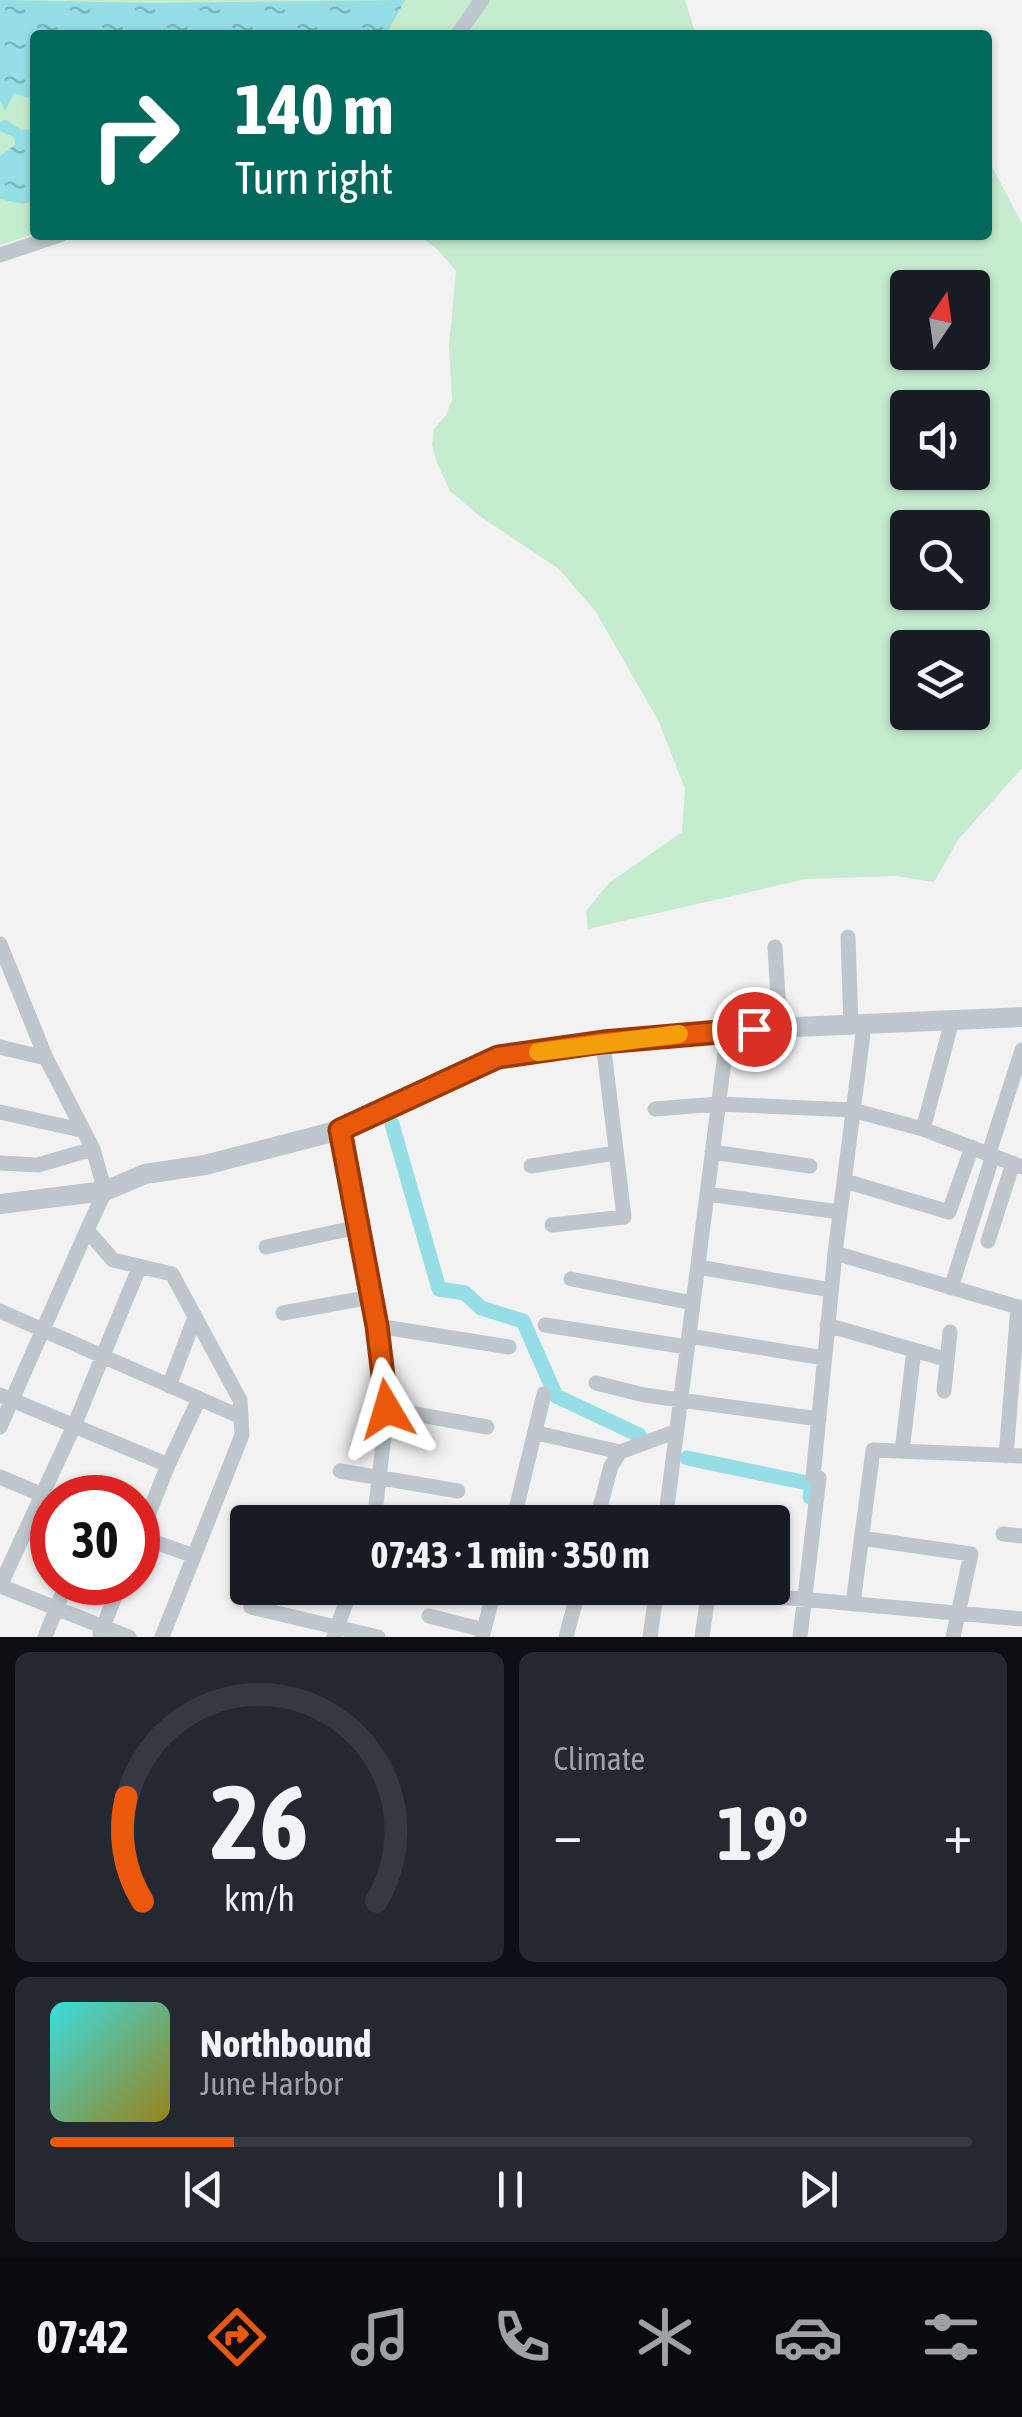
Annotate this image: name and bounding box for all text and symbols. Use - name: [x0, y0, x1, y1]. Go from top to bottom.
- text: 140 m: [235, 69, 394, 149]
- icon: right: [70, 70, 200, 200]
- text: Turn right: [235, 152, 393, 204]
- north arrow: [890, 270, 990, 370]
- map controls: [890, 270, 990, 730]
- button: sound: [890, 390, 990, 490]
- button: search: [890, 510, 990, 610]
- button: layers: [890, 630, 990, 730]
- pin: [712, 987, 797, 1072]
- icon: arrive: [727, 1002, 782, 1057]
- position arrow: [335, 1357, 439, 1461]
- speed limit sign: 30: [30, 1475, 160, 1605]
- text: 07:43 · 1 min · 350 m: [370, 1533, 650, 1576]
- text: Climate: [554, 1740, 645, 1777]
- text: 26: [210, 1762, 308, 1881]
- text: 19°: [717, 1790, 808, 1876]
- text: −: [554, 1802, 582, 1865]
- text: +: [943, 1802, 972, 1865]
- text: km/h: [224, 1878, 295, 1919]
- text: Northbound: [200, 2022, 371, 2065]
- text: June Harbor: [200, 2065, 343, 2102]
- icon: previous: [176, 2162, 231, 2217]
- icon: pause: [483, 2162, 538, 2217]
- icon: next: [791, 2162, 846, 2217]
- icon: directions: [202, 2302, 272, 2372]
- icon: music: [345, 2302, 415, 2372]
- icon: phone: [487, 2302, 557, 2372]
- icon: climate: [630, 2302, 700, 2372]
- icon: car: [773, 2302, 843, 2372]
- icon: filters: [916, 2302, 986, 2372]
- text: 07:42: [36, 2311, 129, 2363]

